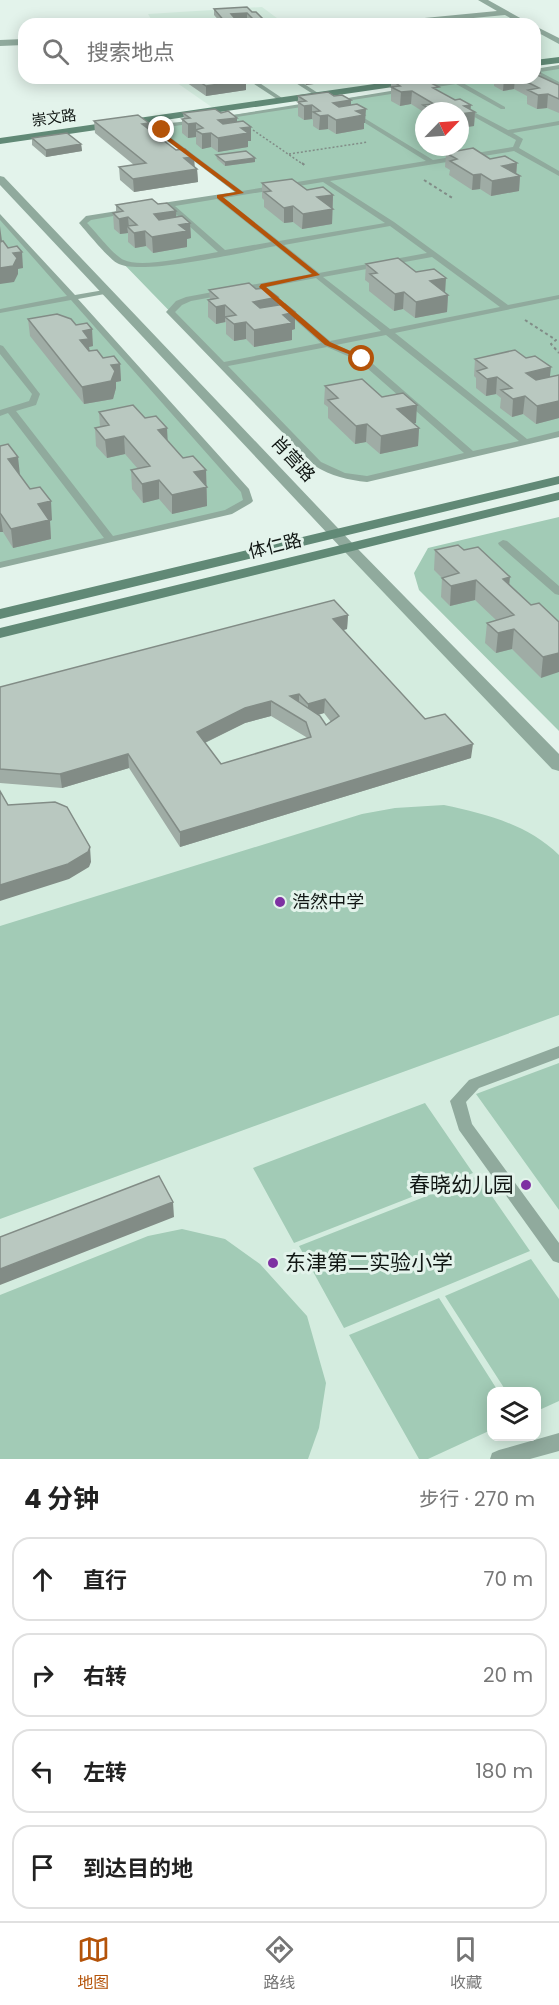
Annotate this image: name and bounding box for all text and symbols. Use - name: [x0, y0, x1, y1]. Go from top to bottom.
- search box: [18, 18, 541, 84]
- icon: search: [39, 35, 72, 68]
- text: 搜索地点: [87, 37, 175, 68]
- north arrow: [415, 102, 469, 156]
- street label: 崇文路: [30, 104, 78, 131]
- route end: [148, 116, 174, 142]
- route start: [348, 345, 374, 371]
- street label: 肖营路: [266, 430, 321, 487]
- street label: 体仁路: [246, 527, 304, 564]
- place label: 浩然中学: [292, 889, 364, 914]
- marker: 浩然中学: [273, 895, 287, 909]
- place label: 春晓幼儿园: [409, 1170, 514, 1199]
- marker: 春晓幼儿园: [519, 1178, 533, 1192]
- place label: 东津第二实验小学: [285, 1248, 453, 1277]
- marker: 东津第二实验小学: [266, 1256, 280, 1270]
- map controls: [487, 1387, 541, 1441]
- button: layers: [487, 1387, 541, 1441]
- text: 4 分钟: [24, 1481, 99, 1517]
- text: 步行 · 270 m: [419, 1485, 535, 1513]
- icon: ahead: [26, 1563, 59, 1596]
- text: 直行: [83, 1565, 127, 1596]
- text: 70 m: [484, 1565, 533, 1593]
- icon: right: [26, 1659, 59, 1692]
- text: 右转: [83, 1661, 127, 1692]
- text: 20 m: [483, 1661, 533, 1689]
- icon: left: [26, 1755, 59, 1788]
- text: 左转: [83, 1757, 127, 1788]
- text: 180 m: [475, 1757, 533, 1785]
- icon: arrive: [26, 1851, 59, 1884]
- text: 到达目的地: [83, 1853, 193, 1884]
- tab: 地图: [77, 1933, 110, 1995]
- tab: 路线: [263, 1933, 296, 1995]
- tab: 收藏: [449, 1933, 482, 1995]

